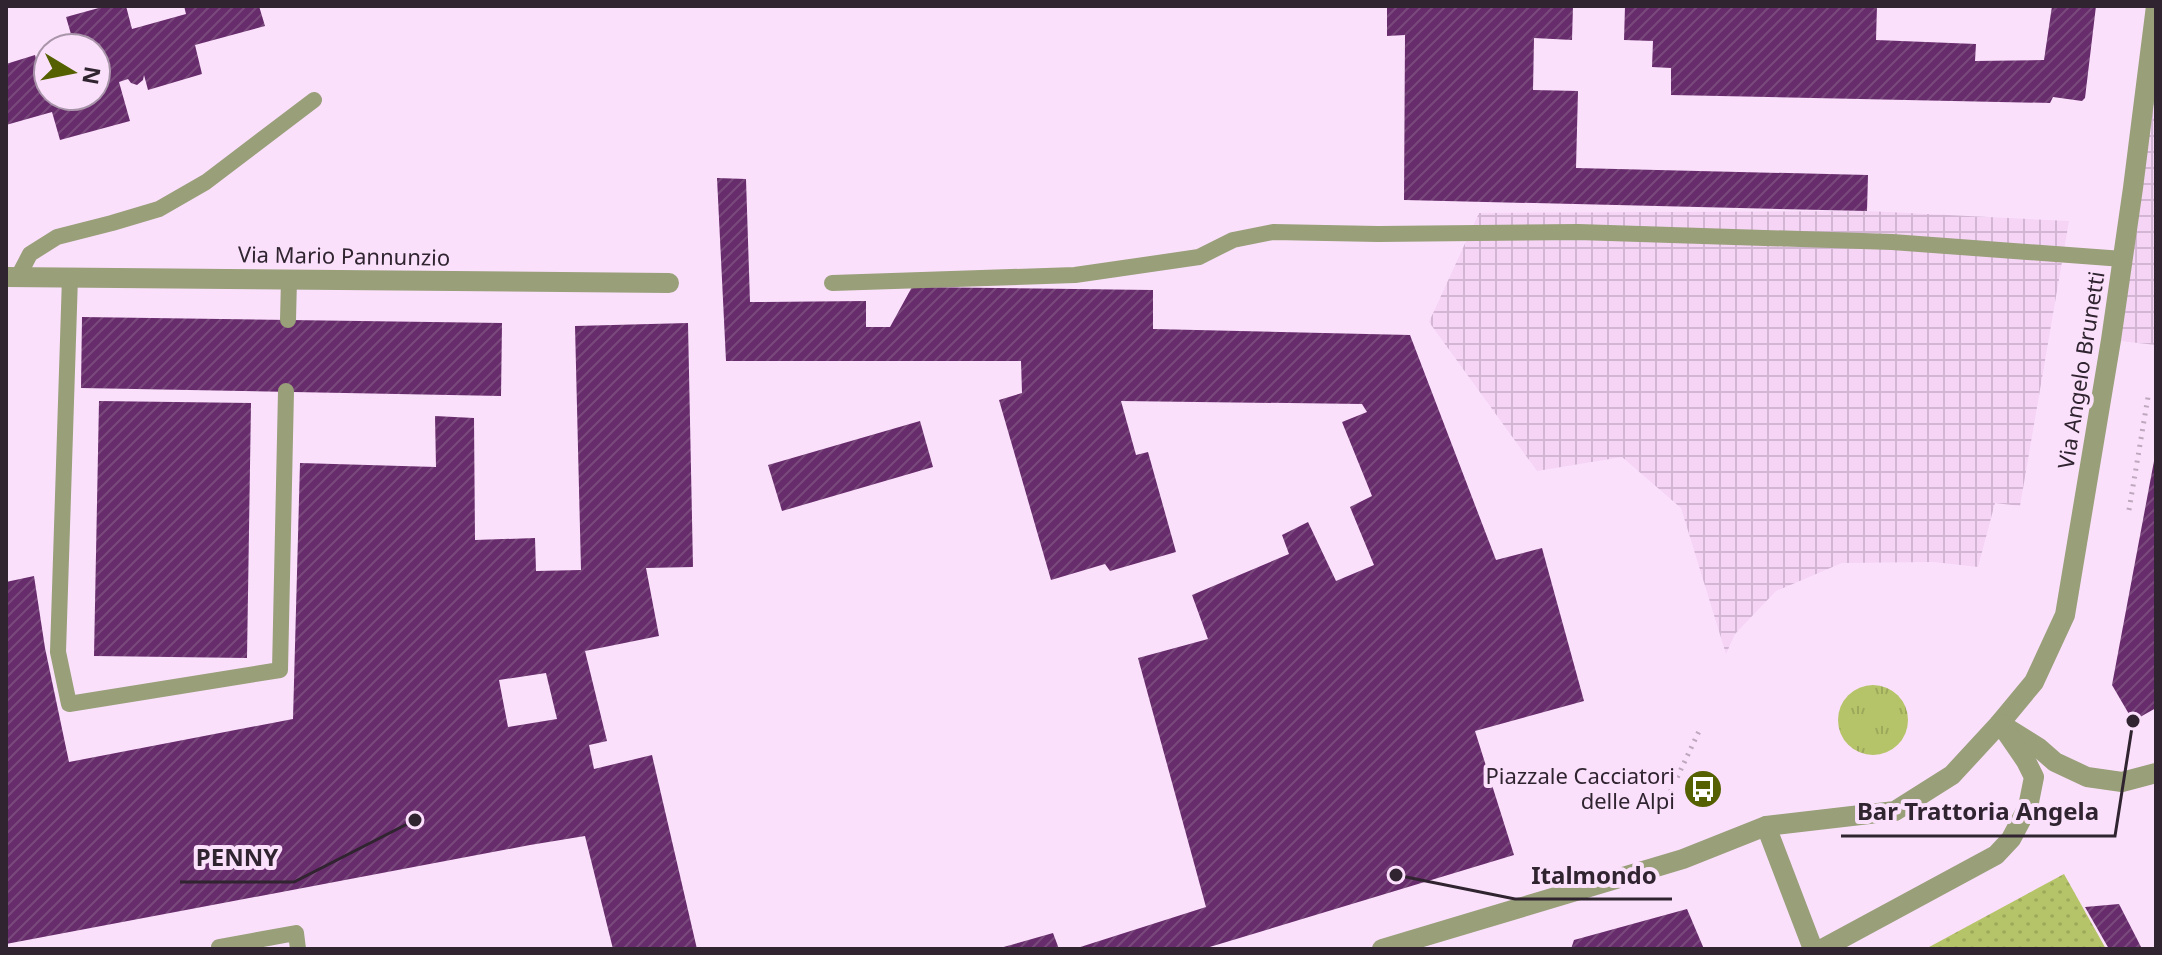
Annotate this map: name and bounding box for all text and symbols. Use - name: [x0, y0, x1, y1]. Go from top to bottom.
- north arrow: [32, 32, 112, 112]
- text: N: [76, 64, 109, 87]
- street label: Via Mario Pannunzio: [238, 238, 450, 272]
- street label: Via Angelo Brunetti: [2050, 269, 2110, 471]
- place label: Piazzale Cacciatori delle Alpi: [1485, 760, 1675, 815]
- bus stop icon: Piazzale Cacciatori delle Alpi: [1682, 768, 1724, 810]
- callout: Bar Trattoria Angela: [1841, 788, 2115, 836]
- text: Bar Trattoria Angela: [1857, 794, 2099, 827]
- callout: PENNY: [180, 834, 294, 882]
- text: PENNY: [196, 840, 279, 873]
- callout: Italmondo: [1515, 851, 1672, 899]
- text: Italmondo: [1531, 858, 1657, 891]

